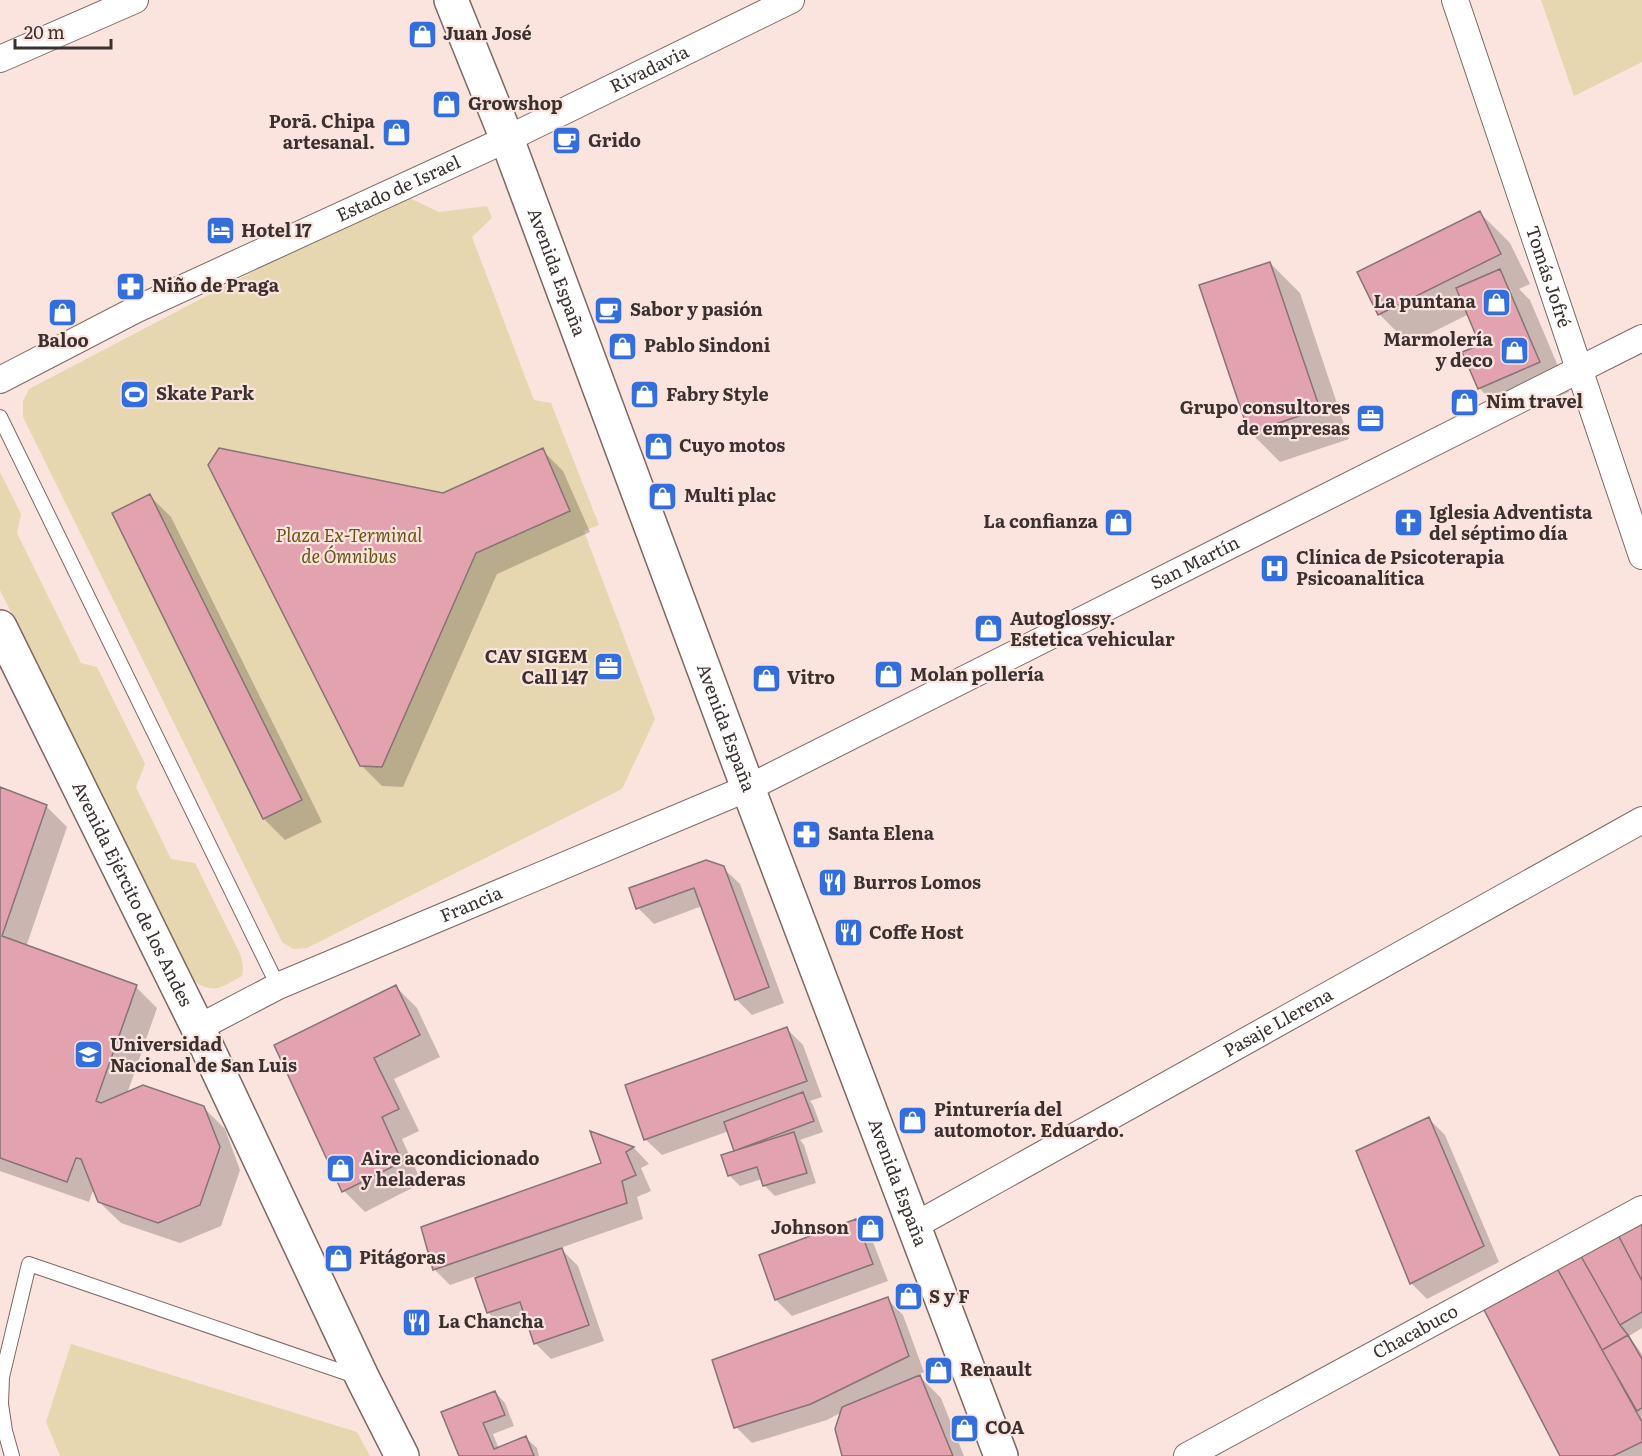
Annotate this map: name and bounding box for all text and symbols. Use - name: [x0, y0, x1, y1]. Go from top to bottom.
- scale bar: [15, 12, 111, 50]
- text: 20 m: [24, 18, 65, 45]
- shop icon: Juan José: [406, 18, 438, 50]
- place label: Juan José: [443, 19, 532, 46]
- street label: Rivadavia: [605, 37, 693, 99]
- shop icon: Growshop: [431, 88, 463, 120]
- place label: Growshop: [468, 89, 563, 116]
- place label: Porā. Chipa artesanal.: [269, 107, 376, 155]
- shop icon: Porā. Chipa artesanal.: [380, 116, 412, 148]
- cafe icon: Grido: [551, 125, 583, 157]
- place label: Grido: [588, 126, 641, 153]
- street label: Estado de Israel: [331, 147, 464, 228]
- street label: Avenida España: [522, 204, 594, 340]
- hotel icon: Hotel 17: [204, 215, 236, 247]
- place label: Hotel 17: [241, 216, 312, 243]
- street label: Tomás Jofré: [1520, 222, 1579, 331]
- pharmacy icon: Niño de Praga: [115, 270, 147, 302]
- place label: Niño de Praga: [152, 271, 280, 298]
- shop icon: La puntana: [1481, 286, 1513, 318]
- place label: La puntana: [1374, 287, 1477, 314]
- cafe icon: Sabor y pasión: [593, 294, 625, 326]
- place label: Sabor y pasión: [630, 295, 763, 322]
- shop icon: Baloo: [47, 296, 79, 328]
- place label: Marmolería y deco: [1383, 325, 1494, 373]
- place label: Baloo: [37, 326, 89, 353]
- shop icon: Pablo Sindoni: [607, 330, 639, 362]
- place label: Pablo Sindoni: [644, 331, 771, 358]
- shop icon: Marmolería y deco: [1498, 334, 1530, 366]
- sports icon: Skate Park: [119, 378, 151, 410]
- place label: Skate Park: [156, 379, 255, 406]
- shop icon: Fabry Style: [629, 379, 661, 411]
- place label: Fabry Style: [666, 380, 769, 407]
- shop icon: Nim travel: [1449, 386, 1481, 418]
- place label: Nim travel: [1486, 387, 1584, 414]
- place label: Grupo consultores de empresas: [1180, 393, 1350, 441]
- office icon: Grupo consultores de empresas: [1355, 402, 1387, 434]
- shop icon: Cuyo motos: [642, 430, 674, 462]
- place label: Cuyo motos: [679, 431, 785, 458]
- shop icon: Multi plac: [647, 480, 679, 512]
- place label: Multi plac: [684, 481, 776, 508]
- place label: Iglesia Adventista del séptimo día: [1429, 498, 1593, 546]
- shop icon: La confianza: [1103, 506, 1135, 538]
- place label: La confianza: [983, 507, 1099, 534]
- church icon: Iglesia Adventista del séptimo día: [1392, 507, 1424, 539]
- park label: Plaza Ex-Terminal de Ómnibus: [276, 521, 423, 569]
- street label: San Martín: [1145, 528, 1244, 595]
- place label: Clínica de Psicoterapia Psicoanalítica: [1296, 543, 1505, 591]
- hospital icon: Clínica de Psicoterapia Psicoanalítica: [1259, 552, 1291, 584]
- place label: Autoglossy. Estetica vehicular: [1010, 604, 1175, 652]
- shop icon: Autoglossy. Estetica vehicular: [973, 613, 1005, 645]
- place label: CAV SIGEM Call 147: [485, 642, 588, 690]
- office icon: CAV SIGEM Call 147: [593, 651, 625, 683]
- street label: Avenida España: [691, 659, 763, 796]
- shop icon: Molan pollería: [873, 659, 905, 691]
- place label: Molan pollería: [910, 660, 1045, 687]
- shop icon: Vitro: [750, 662, 782, 694]
- place label: Vitro: [787, 663, 835, 690]
- street label: Avenida Ejército de los Andes: [66, 776, 200, 1011]
- pharmacy icon: Santa Elena: [791, 818, 823, 850]
- place label: Santa Elena: [828, 819, 935, 846]
- restaurant icon: Burros Lomos: [816, 867, 848, 899]
- place label: Burros Lomos: [853, 868, 981, 895]
- street label: Francia: [435, 878, 506, 928]
- restaurant icon: Coffe Host: [832, 917, 864, 949]
- place label: Coffe Host: [869, 918, 964, 945]
- street label: Pasaje Llerena: [1218, 980, 1337, 1063]
- place label: Universidad Nacional de San Luis: [110, 1030, 297, 1078]
- school or university icon: Universidad Nacional de San Luis: [73, 1039, 105, 1071]
- place label: Pinturería del automotor. Eduardo.: [934, 1095, 1125, 1143]
- shop icon: Pinturería del automotor. Eduardo.: [897, 1104, 929, 1136]
- street label: Avenida España: [862, 1114, 935, 1250]
- place label: Aire acondicionado y heladeras: [361, 1144, 539, 1192]
- shop icon: Aire acondicionado y heladeras: [324, 1153, 356, 1185]
- shop icon: Johnson: [854, 1212, 886, 1244]
- place label: Johnson: [771, 1213, 849, 1240]
- shop icon: Pitágoras: [322, 1242, 354, 1274]
- place label: Pitágoras: [359, 1243, 445, 1270]
- shop icon: S y F: [892, 1281, 924, 1313]
- place label: S y F: [929, 1282, 970, 1309]
- street label: Chacabuco: [1367, 1296, 1462, 1365]
- restaurant icon: La Chancha: [401, 1306, 433, 1338]
- place label: La Chancha: [438, 1307, 545, 1334]
- shop icon: Renault: [923, 1354, 955, 1386]
- place label: Renault: [960, 1355, 1032, 1382]
- shop icon: COA: [948, 1412, 980, 1444]
- place label: COA: [985, 1413, 1025, 1440]

